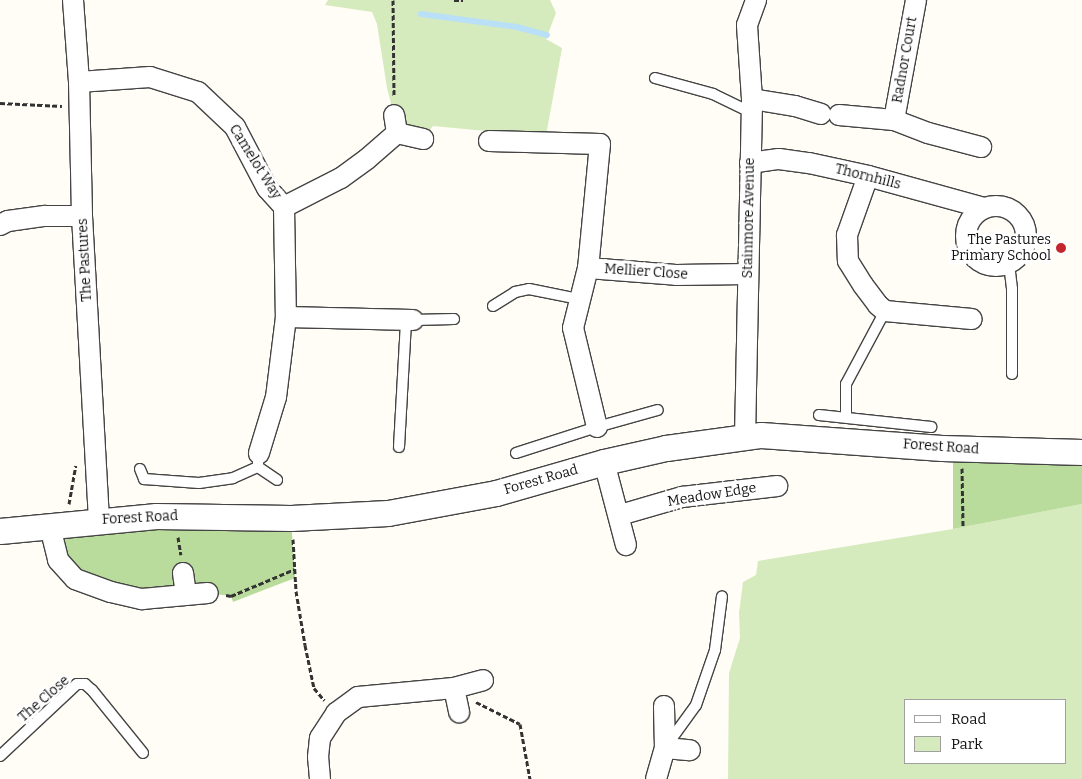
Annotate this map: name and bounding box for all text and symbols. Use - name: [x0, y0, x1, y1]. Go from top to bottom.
- street label: Radnor Court: [889, 15, 921, 105]
- street label: Camelot Way: [225, 121, 285, 203]
- street label: Stainmore Avenue: [740, 157, 758, 279]
- street label: Thornhills: [833, 161, 903, 193]
- street label: The Pastures: [74, 218, 96, 302]
- place label: The Pastures Primary School: [951, 232, 1051, 264]
- marker: The Pastures Primary School: [1055, 242, 1067, 254]
- street label: Mellier Close: [604, 261, 688, 283]
- street label: Forest Road: [902, 436, 980, 458]
- street label: Forest Road: [502, 461, 580, 499]
- street label: Meadow Edge: [666, 480, 758, 510]
- street label: Forest Road: [101, 508, 179, 528]
- street label: The Close: [15, 672, 73, 726]
- legend: [904, 699, 1067, 764]
- text: Road: [951, 710, 986, 728]
- text: Park: [951, 735, 983, 753]

